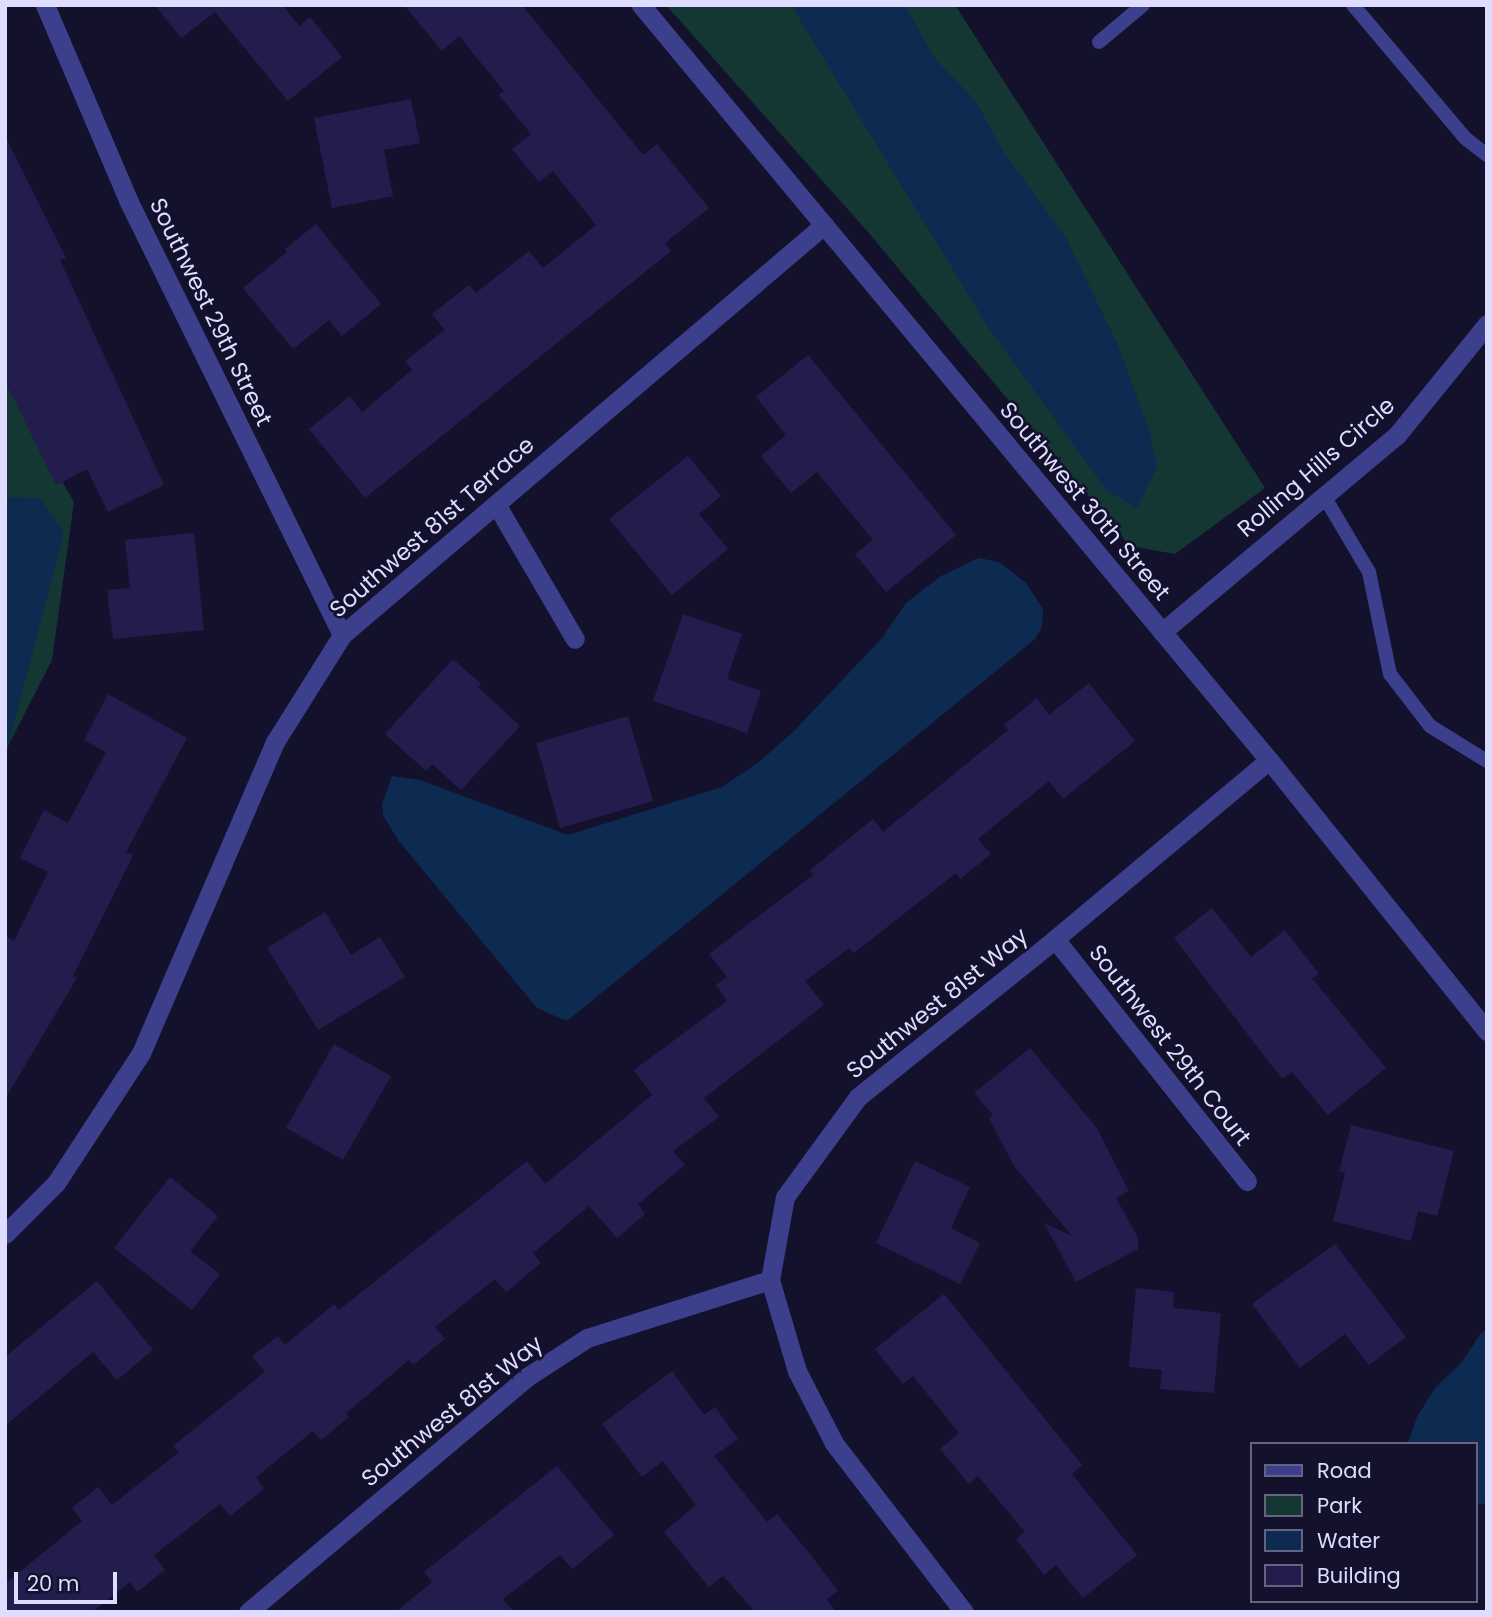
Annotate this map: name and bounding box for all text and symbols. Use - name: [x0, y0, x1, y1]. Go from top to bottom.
- street label: Southwest 29th Street: [144, 194, 278, 430]
- street label: Rolling Hills Circle: [1232, 391, 1400, 543]
- street label: Southwest 30th Street: [994, 396, 1176, 606]
- street label: Southwest 81st Terrace: [324, 431, 540, 623]
- street label: Southwest 81st Way: [841, 921, 1033, 1085]
- street label: Southwest 29th Court: [1083, 939, 1257, 1151]
- street label: Southwest 81st Way: [356, 1329, 548, 1493]
- legend: [1250, 1442, 1478, 1603]
- text: Road: [1317, 1456, 1372, 1485]
- text: Park: [1317, 1491, 1362, 1520]
- text: Water: [1317, 1526, 1380, 1555]
- scale bar: [18, 1558, 121, 1602]
- text: Building: [1317, 1561, 1401, 1590]
- text: 20 m: [27, 1569, 80, 1598]

